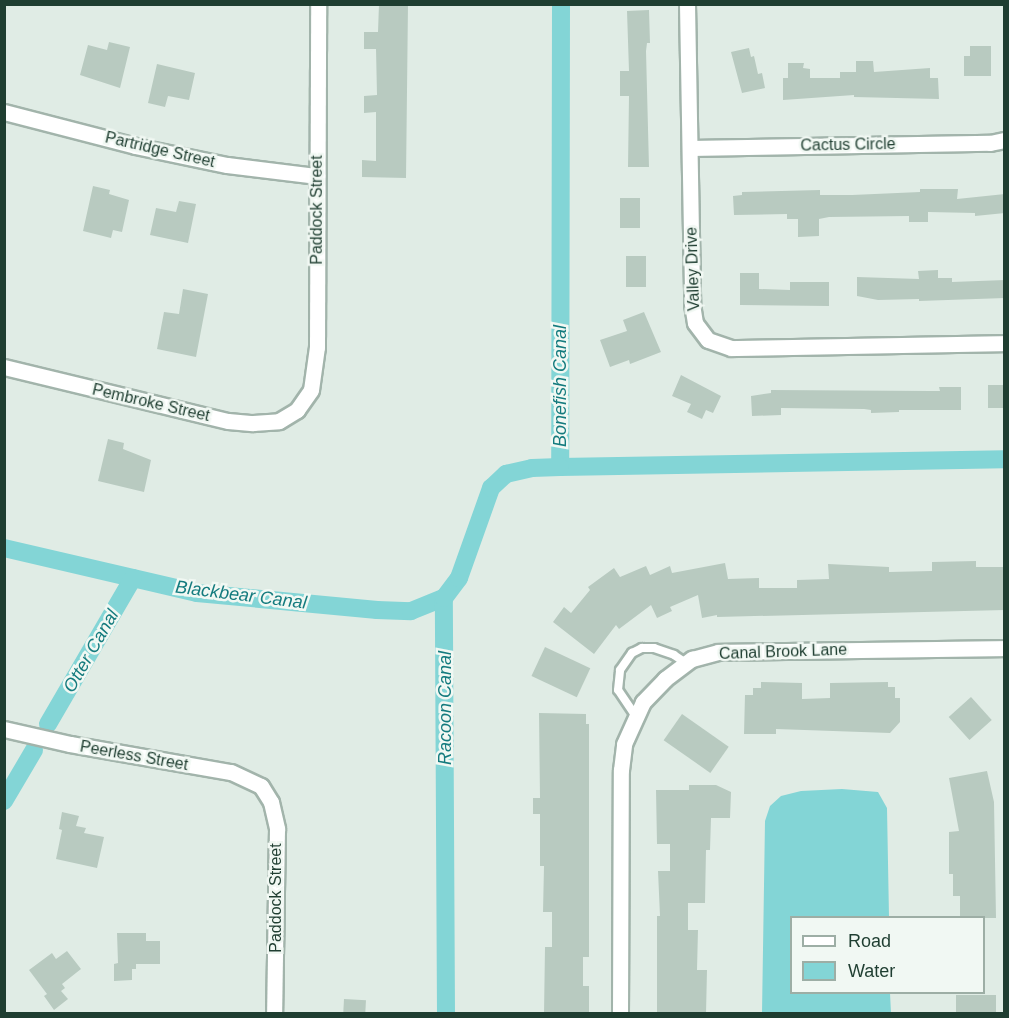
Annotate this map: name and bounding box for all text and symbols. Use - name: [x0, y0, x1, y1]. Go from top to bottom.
- street label: Partridge Street: [103, 128, 217, 172]
- street label: Cactus Circle: [800, 135, 896, 155]
- street label: Paddock Street: [307, 155, 327, 265]
- street label: Valley Drive: [682, 227, 704, 311]
- water label: Bonefish Canal: [549, 325, 571, 447]
- street label: Pembroke Street: [90, 380, 212, 426]
- water label: Blackbear Canal: [174, 576, 308, 614]
- water label: Otter Canal: [59, 606, 123, 696]
- street label: Canal Brook Lane: [719, 640, 847, 664]
- water label: Racoon Canal: [434, 651, 456, 765]
- street label: Peerless Street: [78, 737, 190, 775]
- street label: Paddock Street: [266, 843, 286, 953]
- legend: [790, 916, 985, 994]
- text: Road: [848, 931, 891, 951]
- text: Water: [848, 961, 895, 981]

